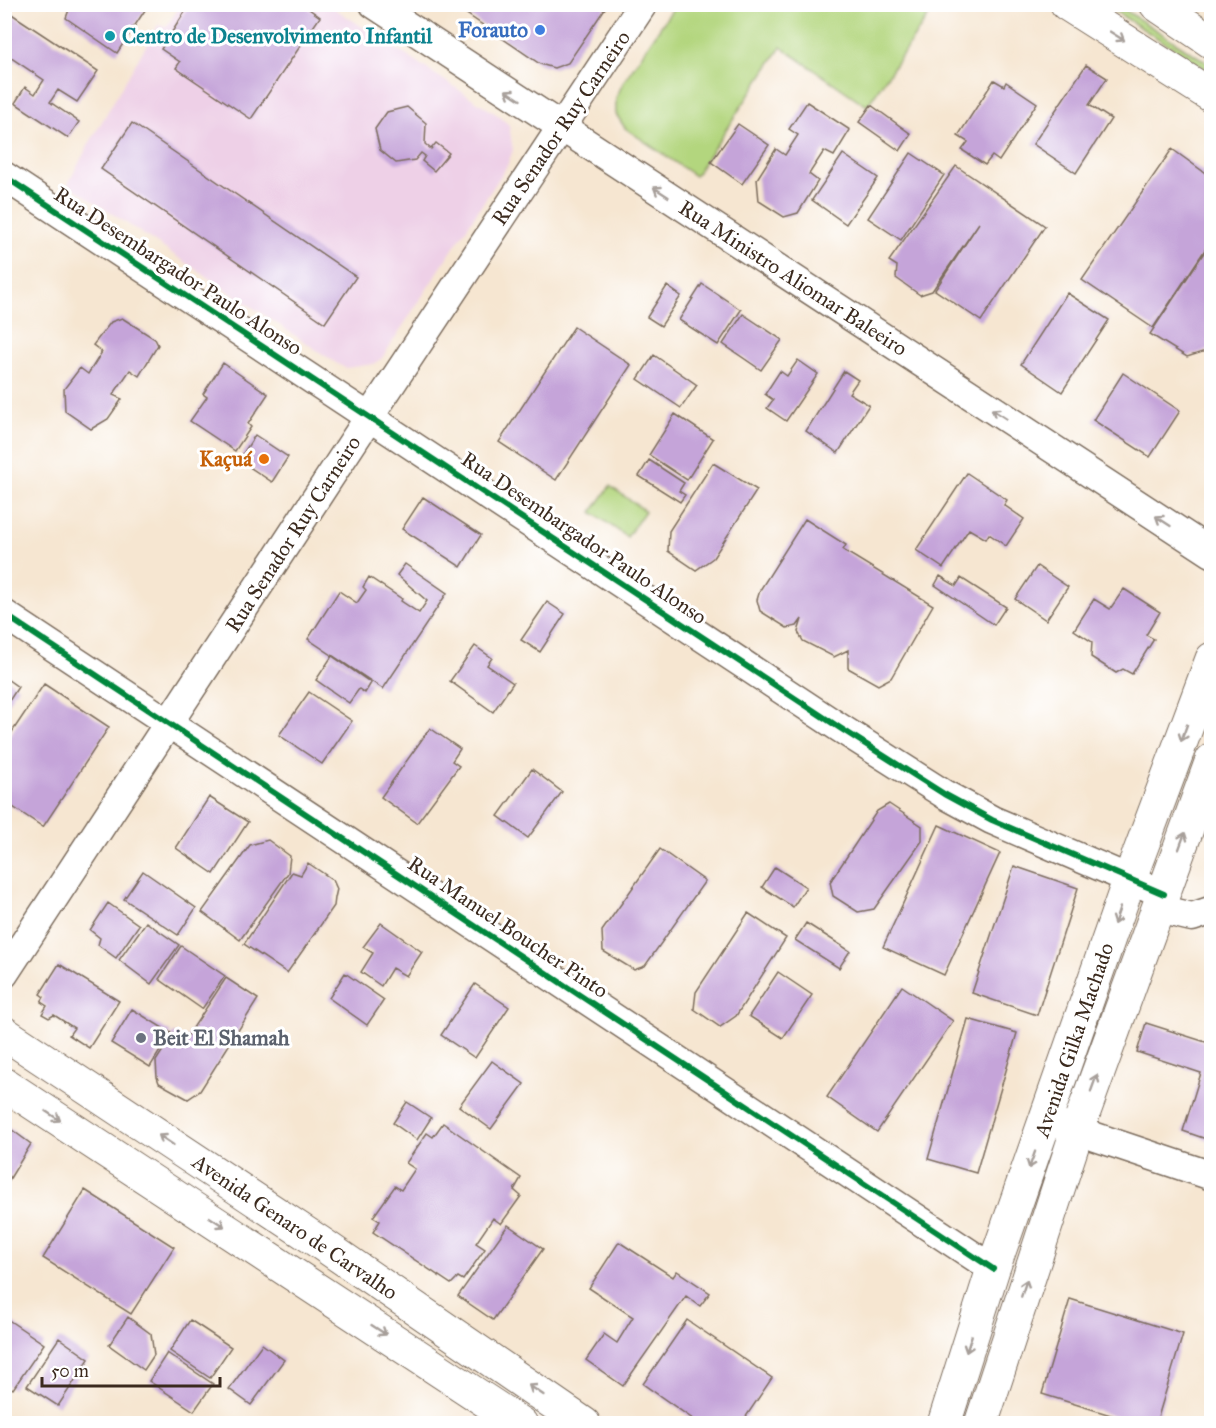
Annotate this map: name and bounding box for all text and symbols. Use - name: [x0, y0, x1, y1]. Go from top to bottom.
- place label: Forauto: [458, 17, 528, 43]
- place label: Centro de Desenvolvimento Infantil: [122, 23, 433, 49]
- marker: Forauto: [533, 23, 547, 37]
- street label: Rua Senador Ruy Carneiro: [486, 25, 636, 230]
- marker: Centro de Desenvolvimento Infantil: [103, 29, 117, 43]
- one-way arrow: [1108, 30, 1124, 42]
- one-way arrow: [505, 89, 522, 101]
- street label: Rua Desembargador Paulo Alonso: [49, 181, 307, 361]
- one-way arrow: [653, 186, 669, 198]
- street label: Rua Ministro Aliomar Baleeiro: [674, 194, 912, 362]
- one-way arrow: [992, 408, 1008, 420]
- street label: Rua Senador Ruy Carneiro: [220, 431, 366, 637]
- place label: Kaçuá: [199, 446, 253, 472]
- street label: Rua Desembargador Paulo Alonso: [456, 446, 712, 630]
- marker: Kaçuá: [257, 452, 271, 466]
- one-way arrow: [1154, 514, 1171, 527]
- one-way arrow: [1177, 723, 1188, 742]
- one-way arrow: [1178, 832, 1189, 851]
- street label: Rua Manuel Boucher Pinto: [403, 850, 613, 1004]
- one-way arrow: [1110, 906, 1121, 925]
- street label: Avenida Gilka Machado: [1028, 939, 1120, 1142]
- place label: Beit El Shamah: [153, 1025, 290, 1051]
- marker: Beit El Shamah: [134, 1031, 148, 1045]
- one-way arrow: [1090, 1074, 1101, 1093]
- one-way arrow: [45, 1109, 62, 1122]
- one-way arrow: [158, 1134, 174, 1146]
- street label: Avenida Genaro de Carvalho: [186, 1148, 403, 1306]
- one-way arrow: [1026, 1150, 1037, 1169]
- one-way arrow: [208, 1216, 225, 1229]
- one-way arrow: [1020, 1279, 1031, 1298]
- one-way arrow: [371, 1324, 387, 1336]
- one-way arrow: [963, 1334, 974, 1353]
- scale bar: [42, 1350, 220, 1388]
- text: 50 m: [51, 1360, 89, 1382]
- one-way arrow: [528, 1384, 544, 1396]

